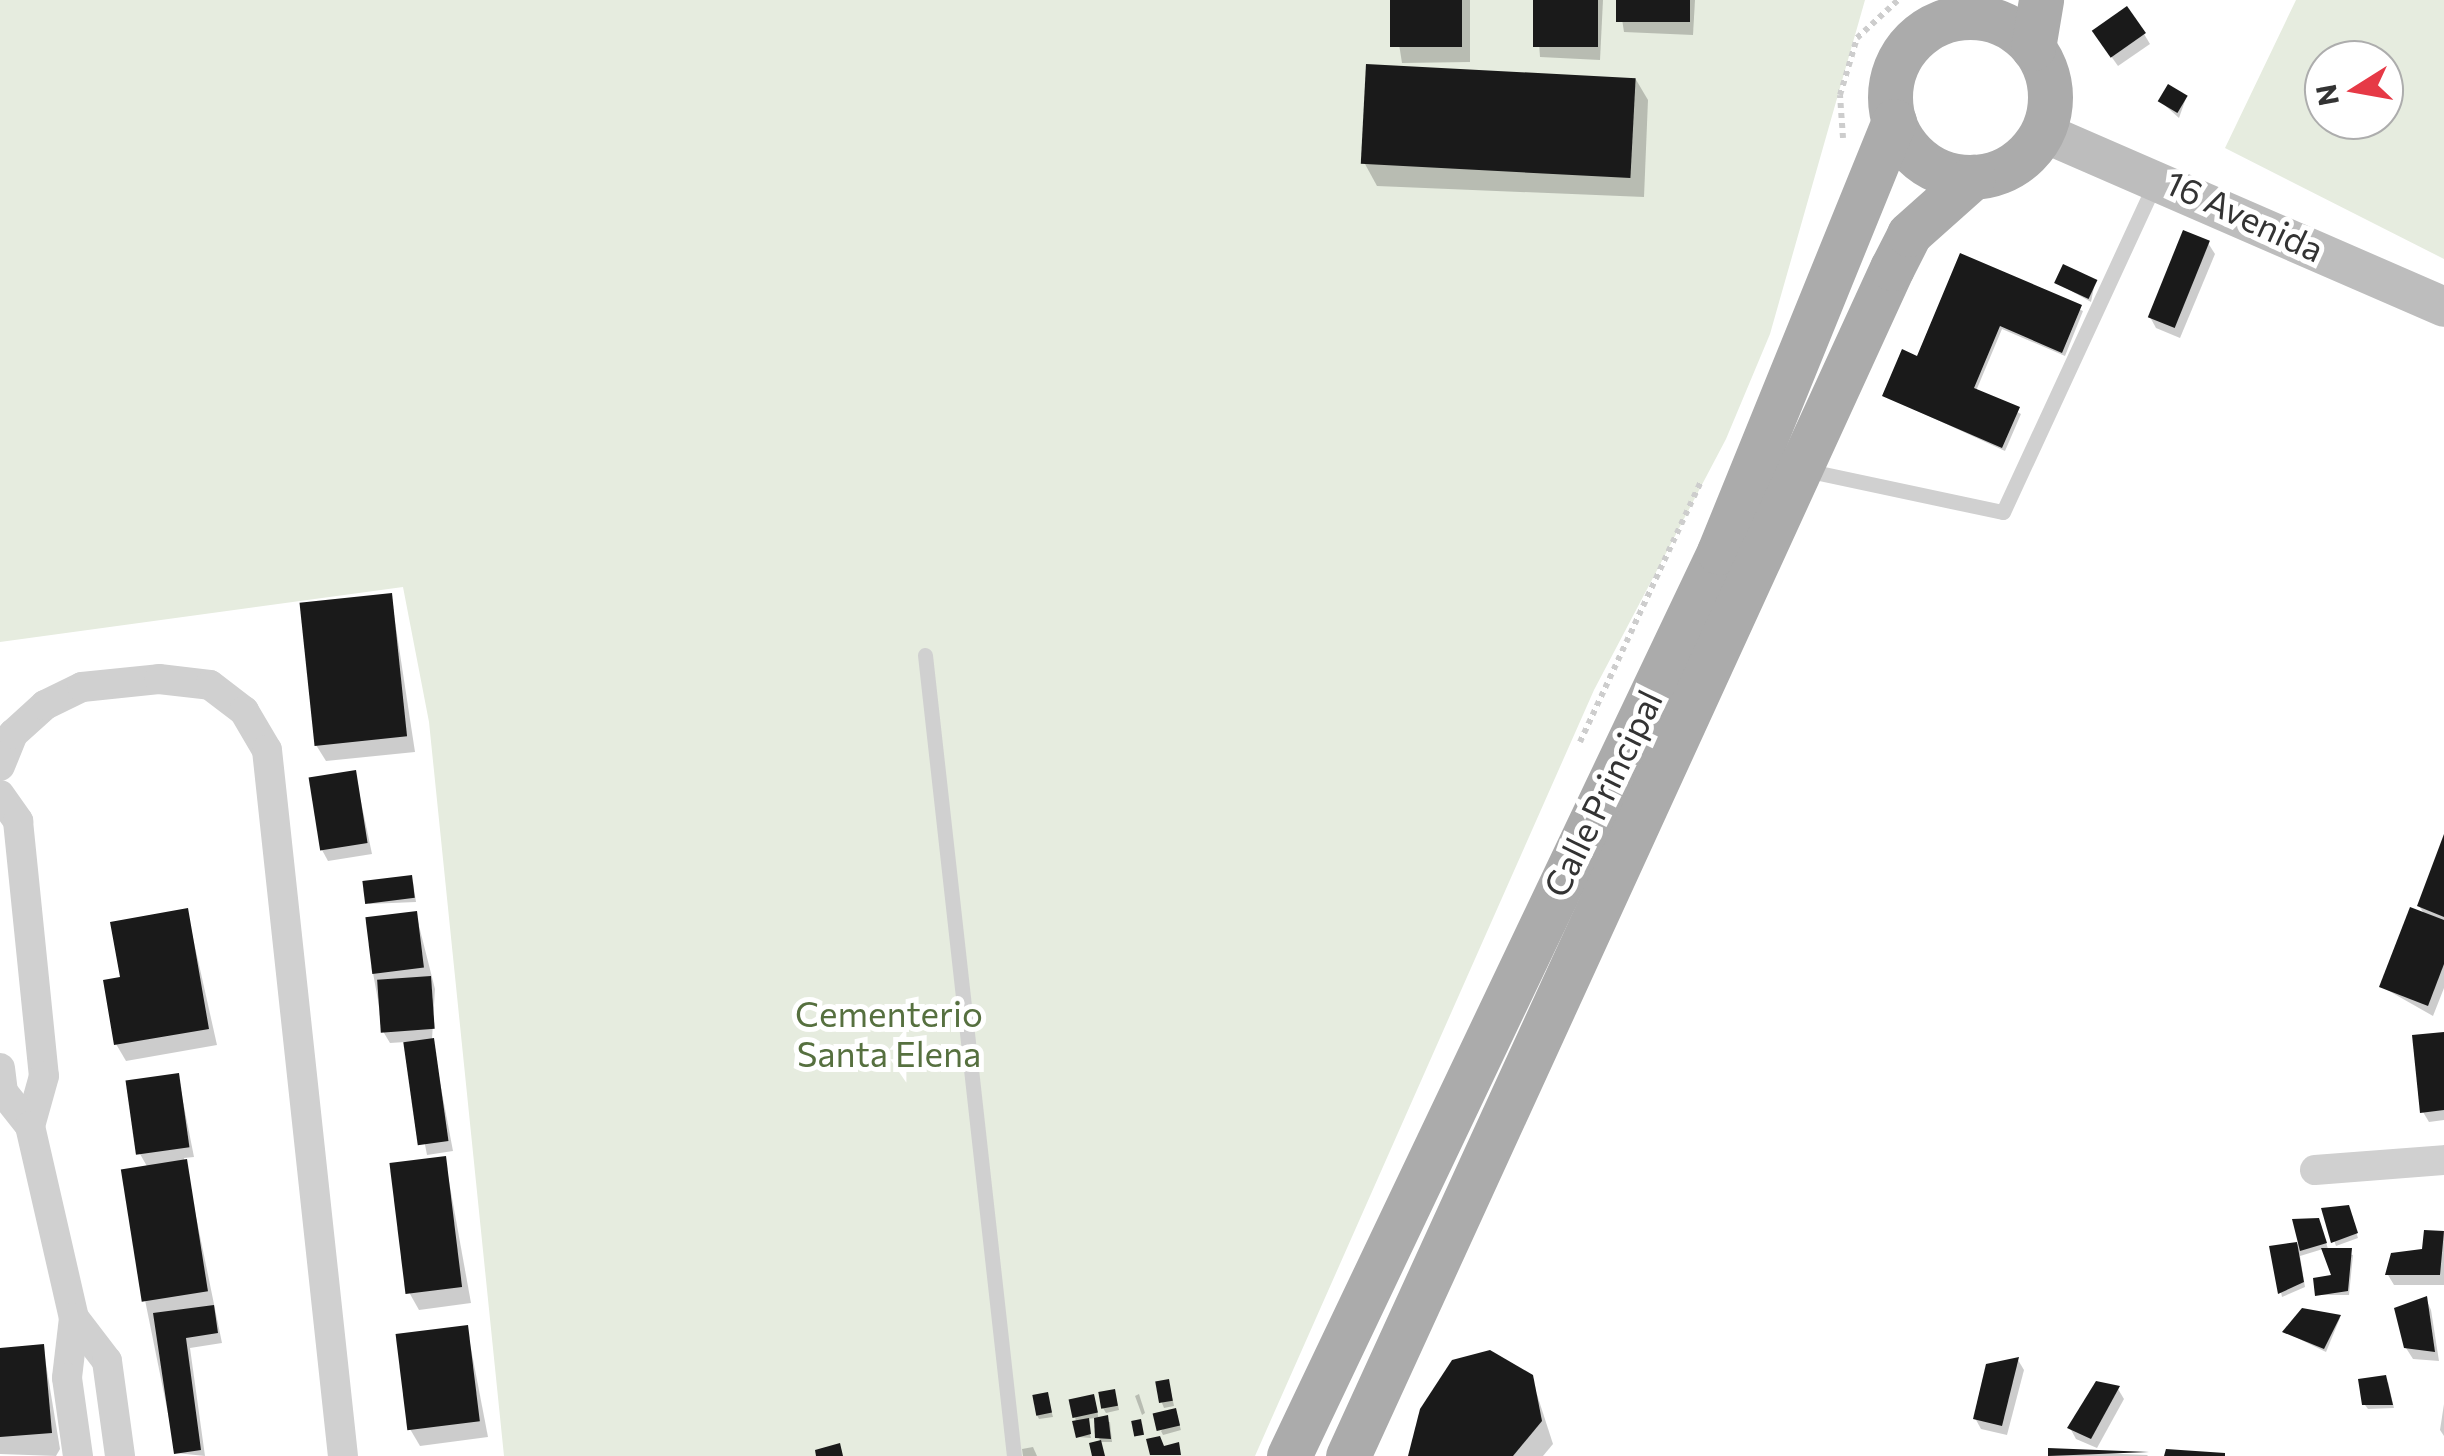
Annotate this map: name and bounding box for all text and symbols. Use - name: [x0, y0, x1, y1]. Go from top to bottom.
- north arrow: [2304, 40, 2404, 140]
- text: N: [2308, 82, 2345, 109]
- street label: 16 Avenida: [2160, 160, 2330, 270]
- street label: Calle Principal: [1534, 683, 1670, 903]
- park label: Cementerio Santa Elena: [795, 992, 983, 1074]

